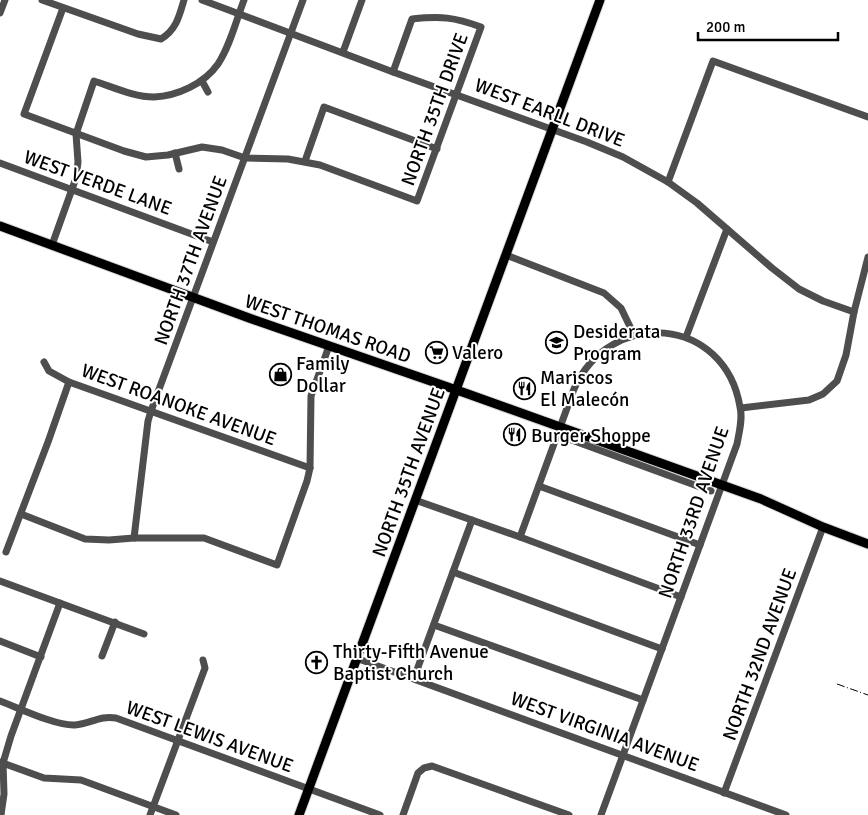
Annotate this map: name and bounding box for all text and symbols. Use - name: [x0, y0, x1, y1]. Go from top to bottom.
- scale bar: [698, 10, 838, 42]
- text: 200 m: [706, 18, 746, 36]
- street label: NORTH 35TH DRIVE: [396, 30, 474, 189]
- street label: WEST EARLL DRIVE: [471, 73, 628, 153]
- street label: WEST VERDE LANE: [20, 145, 175, 221]
- street label: NORTH 37TH AVENUE: [149, 172, 233, 348]
- street label: WEST THOMAS ROAD: [241, 289, 414, 369]
- place label: Desiderata Program: [573, 320, 660, 366]
- school or university icon: Desiderata Program: [545, 330, 569, 354]
- supermarket icon: Valero: [424, 340, 448, 364]
- place label: Valero: [452, 341, 503, 365]
- place label: Family Dollar: [296, 352, 350, 398]
- street label: WEST ROANOKE AVENUE: [78, 358, 279, 451]
- shop icon: Family Dollar: [268, 362, 292, 386]
- place label: Mariscos El Malecón: [540, 366, 629, 412]
- restaurant icon: Mariscos El Malecón: [512, 376, 536, 400]
- street label: NORTH 35TH AVENUE: [367, 384, 451, 560]
- restaurant icon: Burger Shoppe: [503, 423, 527, 447]
- street label: NORTH 33RD AVENUE: [653, 423, 735, 601]
- place label: Burger Shoppe: [531, 424, 651, 448]
- street label: NORTH 32ND AVENUE: [718, 565, 802, 744]
- place label: Thirty-Fifth Avenue Baptist Church: [333, 640, 489, 686]
- church icon: Thirty-Fifth Avenue Baptist Church: [305, 650, 329, 674]
- street label: WEST VIRGINIA AVENUE: [507, 687, 702, 777]
- street label: WEST LEWIS AVENUE: [123, 696, 297, 778]

